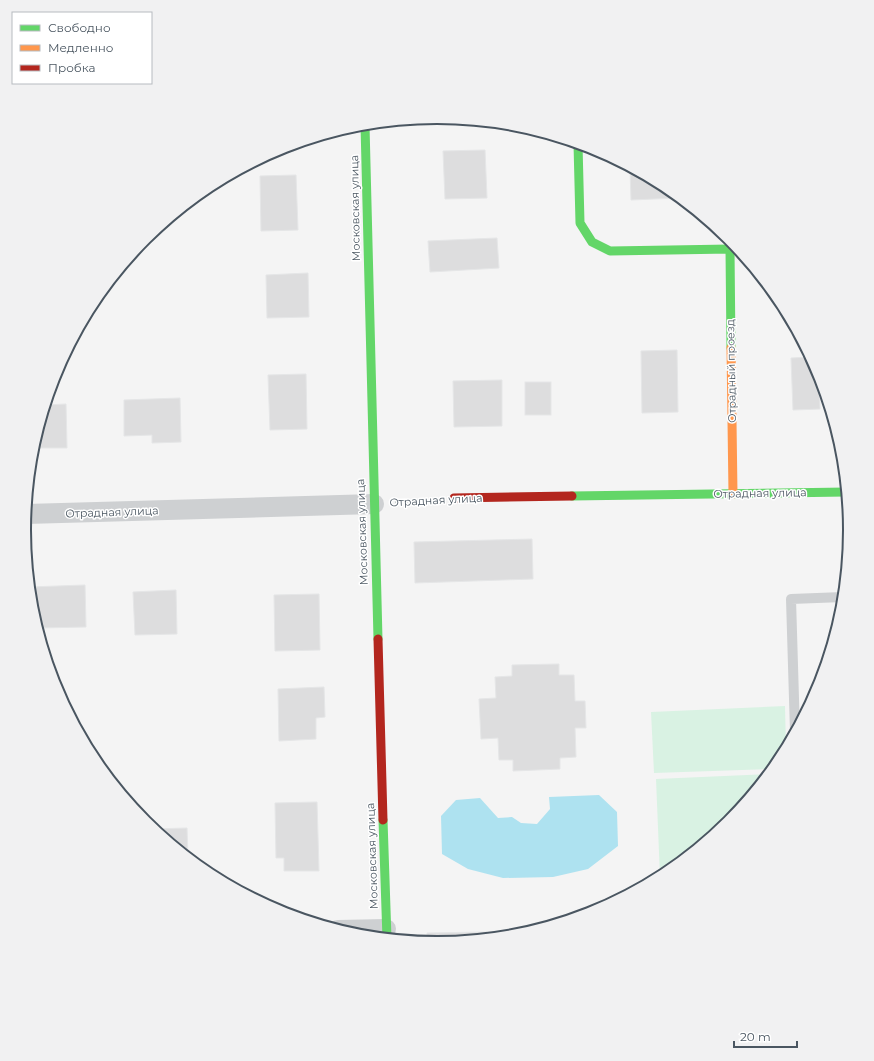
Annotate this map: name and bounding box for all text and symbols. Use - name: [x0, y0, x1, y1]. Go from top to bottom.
- legend: [12, 12, 152, 84]
- text: Свободно: [48, 20, 111, 35]
- text: Медленно: [48, 40, 114, 55]
- text: Пробка: [48, 60, 96, 75]
- street label: Московская улица: [347, 155, 363, 261]
- street label: Отрадный проезд: [723, 319, 739, 423]
- street label: Московская улица: [353, 479, 371, 585]
- street label: Отрадная улица: [713, 485, 807, 501]
- street label: Отрадная улица: [389, 491, 483, 509]
- street label: Отрадная улица: [65, 503, 159, 521]
- street label: Московская улица: [363, 803, 381, 909]
- scale bar: [734, 1023, 797, 1049]
- text: 20 m: [740, 1029, 771, 1044]

